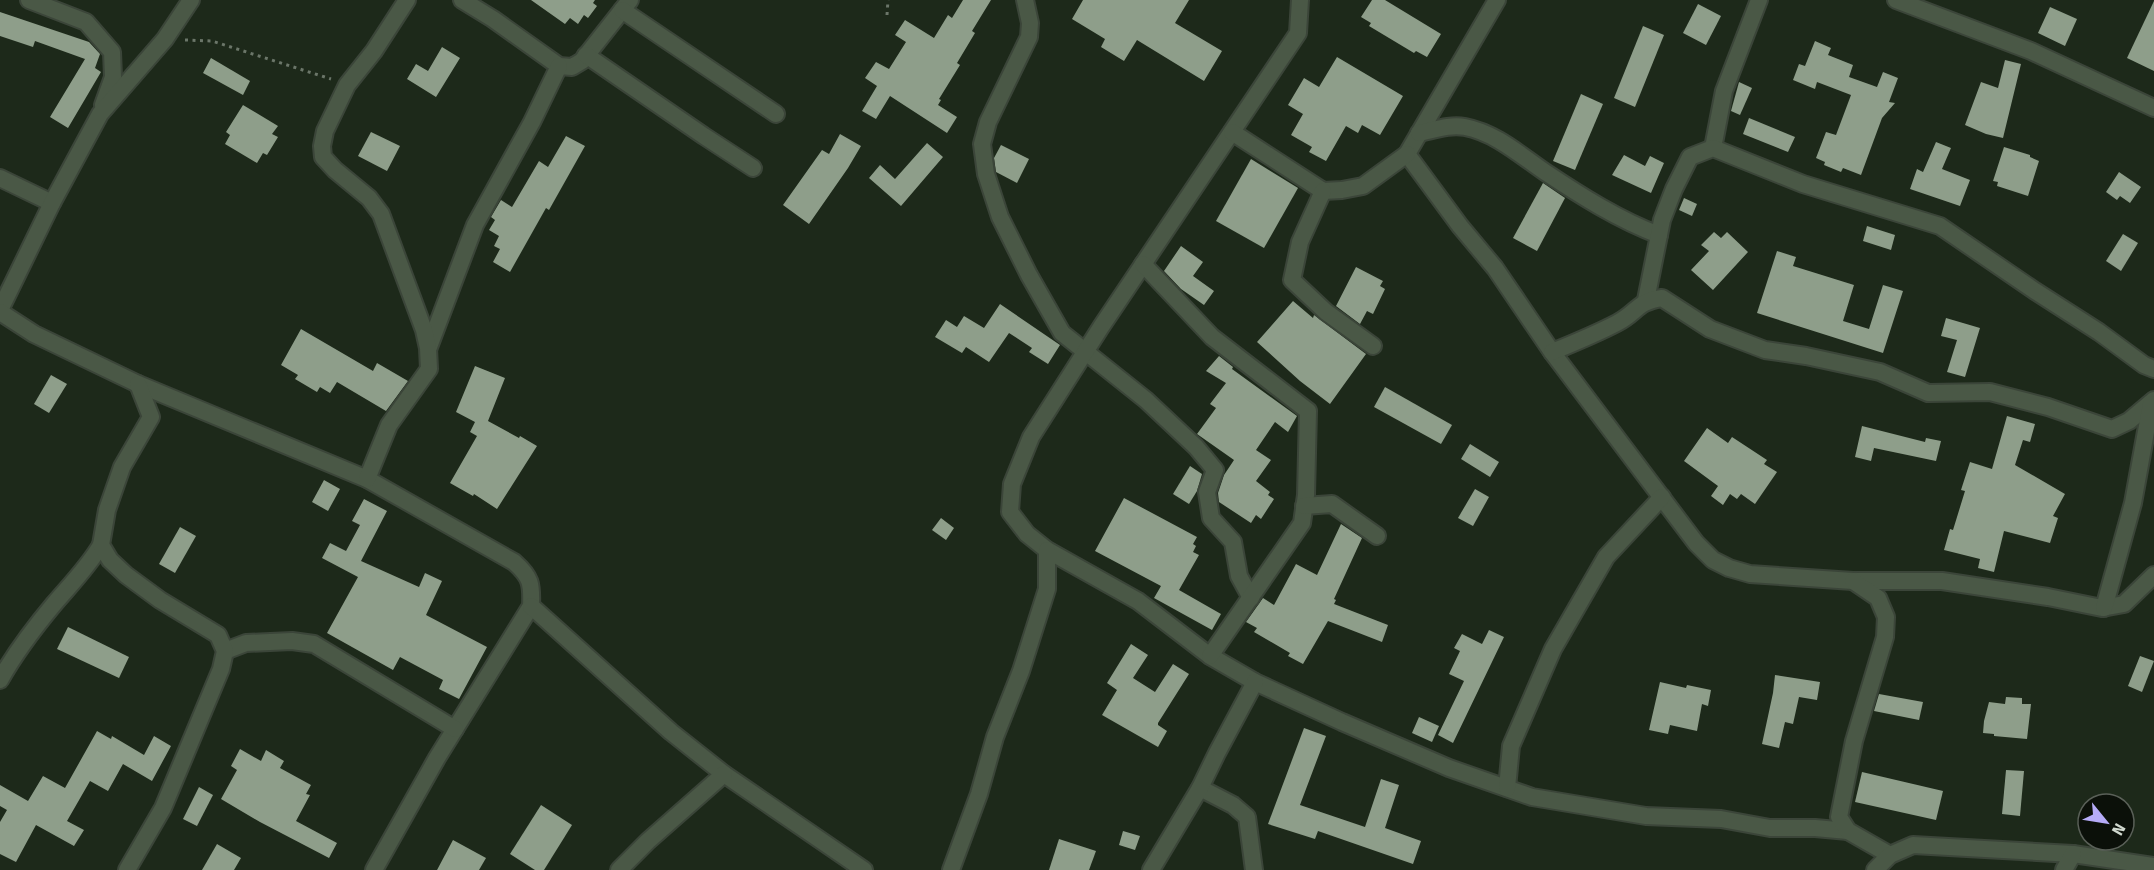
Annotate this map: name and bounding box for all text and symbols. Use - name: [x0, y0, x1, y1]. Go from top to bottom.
- north arrow: [2076, 792, 2136, 852]
- text: N: [2108, 820, 2129, 839]

